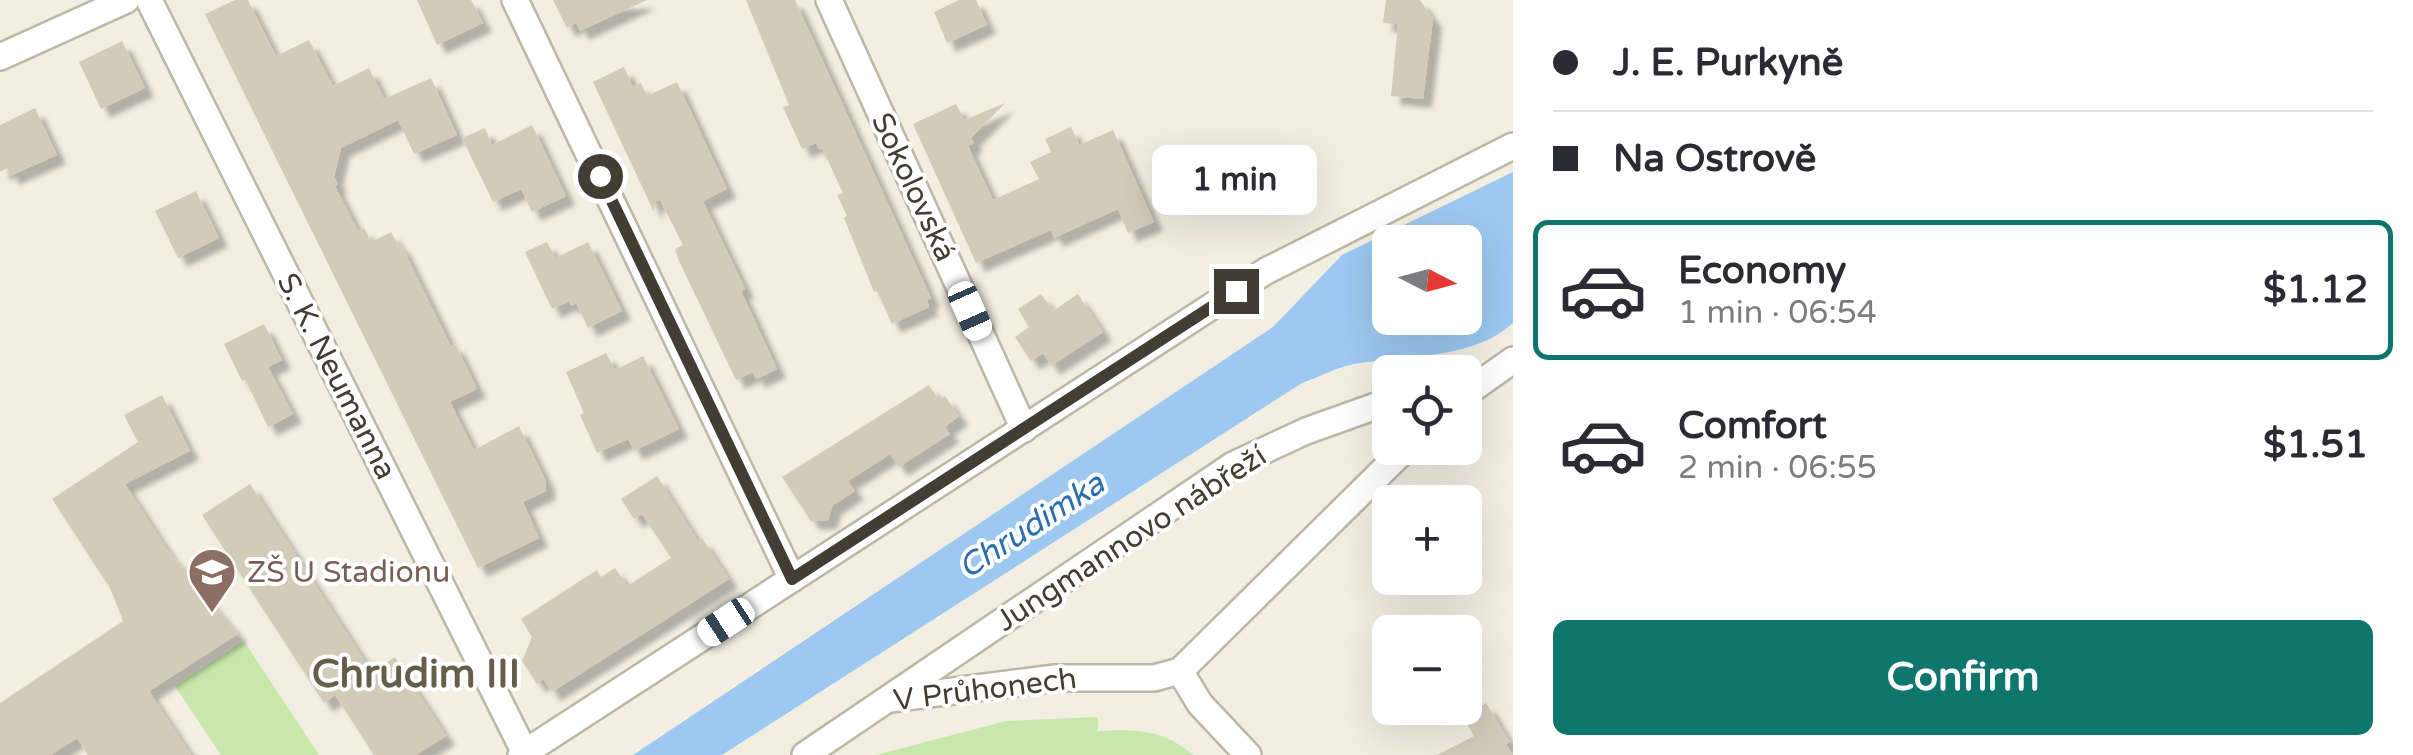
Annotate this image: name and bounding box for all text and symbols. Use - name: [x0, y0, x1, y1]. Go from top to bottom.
- text: J. E. Purkyně: [1613, 40, 1843, 86]
- street label: Sokolovská: [863, 107, 964, 267]
- text: Na Ostrově: [1613, 136, 1816, 182]
- callout: 1 min: [1154, 146, 1318, 216]
- route start: [578, 154, 623, 199]
- text: 1 min: [1192, 161, 1277, 199]
- north arrow: [1372, 225, 1482, 335]
- map controls: [1372, 225, 1482, 725]
- icon: car: [1558, 245, 1648, 335]
- text: Economy: [1678, 248, 1846, 294]
- street label: S. K. Neumanna: [269, 267, 404, 486]
- text: $1.12: [2263, 267, 2368, 313]
- route end: [1214, 269, 1259, 314]
- car: [944, 277, 996, 345]
- text: 1 min · 06:54: [1678, 294, 1877, 332]
- button: locate: [1372, 355, 1482, 465]
- icon: car: [1558, 400, 1648, 490]
- text: Comfort: [1678, 403, 1827, 449]
- text: $1.51: [2263, 422, 2368, 468]
- street label: Jungmannovo nábřeží: [989, 437, 1273, 640]
- text: 2 min · 06:55: [1678, 449, 1877, 487]
- water label: Chrudimka: [952, 464, 1112, 587]
- button: +: [1372, 485, 1482, 595]
- school or university icon: ZŠ U Stadionu: [186, 546, 238, 614]
- place label: ZŠ U Stadionu: [247, 554, 450, 591]
- car: [693, 593, 759, 651]
- button: −: [1372, 615, 1482, 725]
- button: Confirm: [1553, 620, 2373, 735]
- district label: Chrudim III: [312, 650, 520, 698]
- street label: V Průhonech: [891, 660, 1079, 719]

